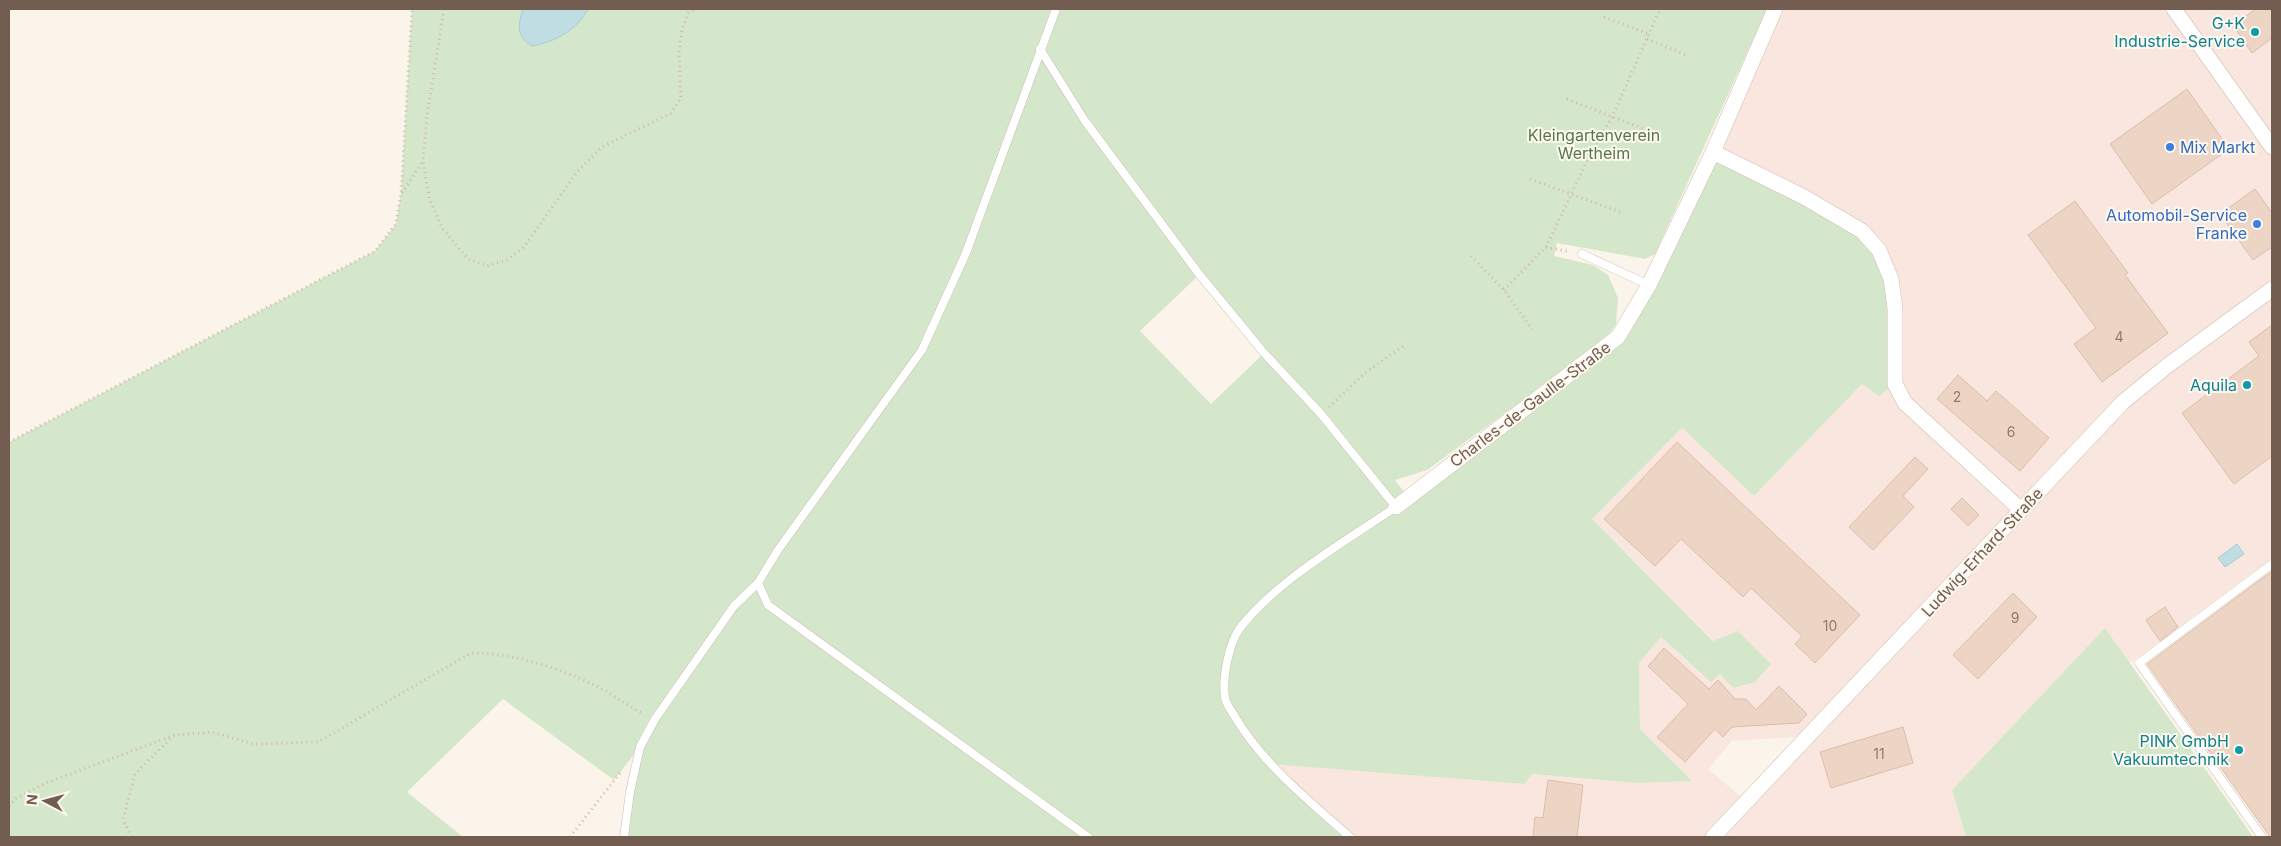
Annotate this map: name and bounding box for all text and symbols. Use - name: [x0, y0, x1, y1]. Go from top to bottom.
- place label: G+K Industrie-Service: [2114, 13, 2245, 51]
- marker: G+K Industrie-Service: [2249, 26, 2261, 38]
- park label: Kleingartenverein Wertheim: [1528, 125, 1660, 163]
- place label: Mix Markt: [2180, 137, 2255, 157]
- marker: Mix Markt: [2164, 141, 2176, 153]
- place label: Automobil-Service Franke: [2106, 205, 2247, 243]
- marker: Automobil-Service Franke: [2251, 218, 2263, 230]
- house number: 4: [2114, 328, 2124, 345]
- street label: Charles-de-Gaulle-Straße: [1446, 337, 1614, 471]
- place label: Aquila: [2190, 375, 2237, 395]
- marker: Aquila: [2241, 379, 2253, 391]
- house number: 2: [1953, 388, 1961, 405]
- house number: 6: [2007, 423, 2015, 440]
- street label: Ludwig-Erhard-Straße: [1917, 483, 2047, 621]
- house number: 9: [2011, 609, 2019, 626]
- house number: 10: [1823, 617, 1837, 634]
- place label: PINK GmbH Vakuumtechnik: [2113, 731, 2229, 769]
- marker: PINK GmbH Vakuumtechnik: [2233, 744, 2245, 756]
- house number: 11: [1873, 745, 1885, 762]
- north arrow: [20, 776, 70, 826]
- text: N: [23, 793, 41, 806]

